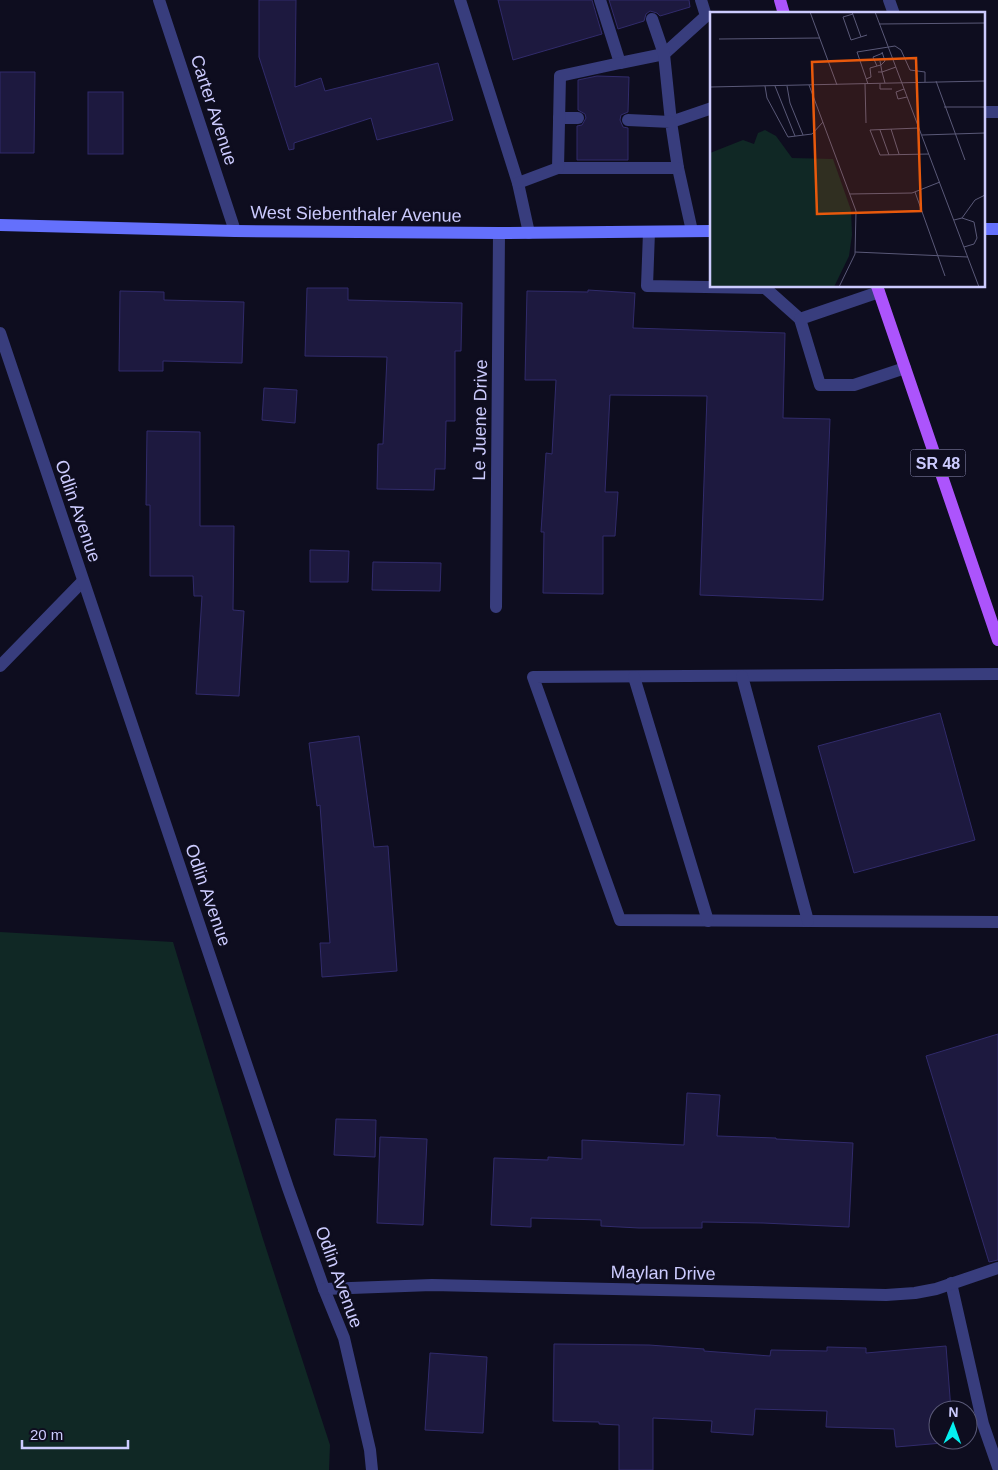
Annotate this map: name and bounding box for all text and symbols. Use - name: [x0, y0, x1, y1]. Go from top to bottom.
- inset map: [710, 12, 986, 288]
- street label: Carter Avenue: [187, 52, 241, 168]
- street label: West Siebenthaler Avenue: [250, 202, 462, 226]
- street label: Le Juene Drive: [469, 359, 491, 481]
- road number: SR 48: [910, 449, 966, 476]
- street label: Odlin Avenue: [51, 457, 105, 565]
- street label: Odlin Avenue: [181, 841, 235, 949]
- street label: Odlin Avenue: [311, 1223, 367, 1331]
- street label: Maylan Drive: [610, 1262, 716, 1284]
- north arrow: [928, 1400, 978, 1450]
- text: N: [948, 1404, 959, 1420]
- scale bar: [22, 1418, 129, 1450]
- text: 20 m: [30, 1426, 63, 1443]

